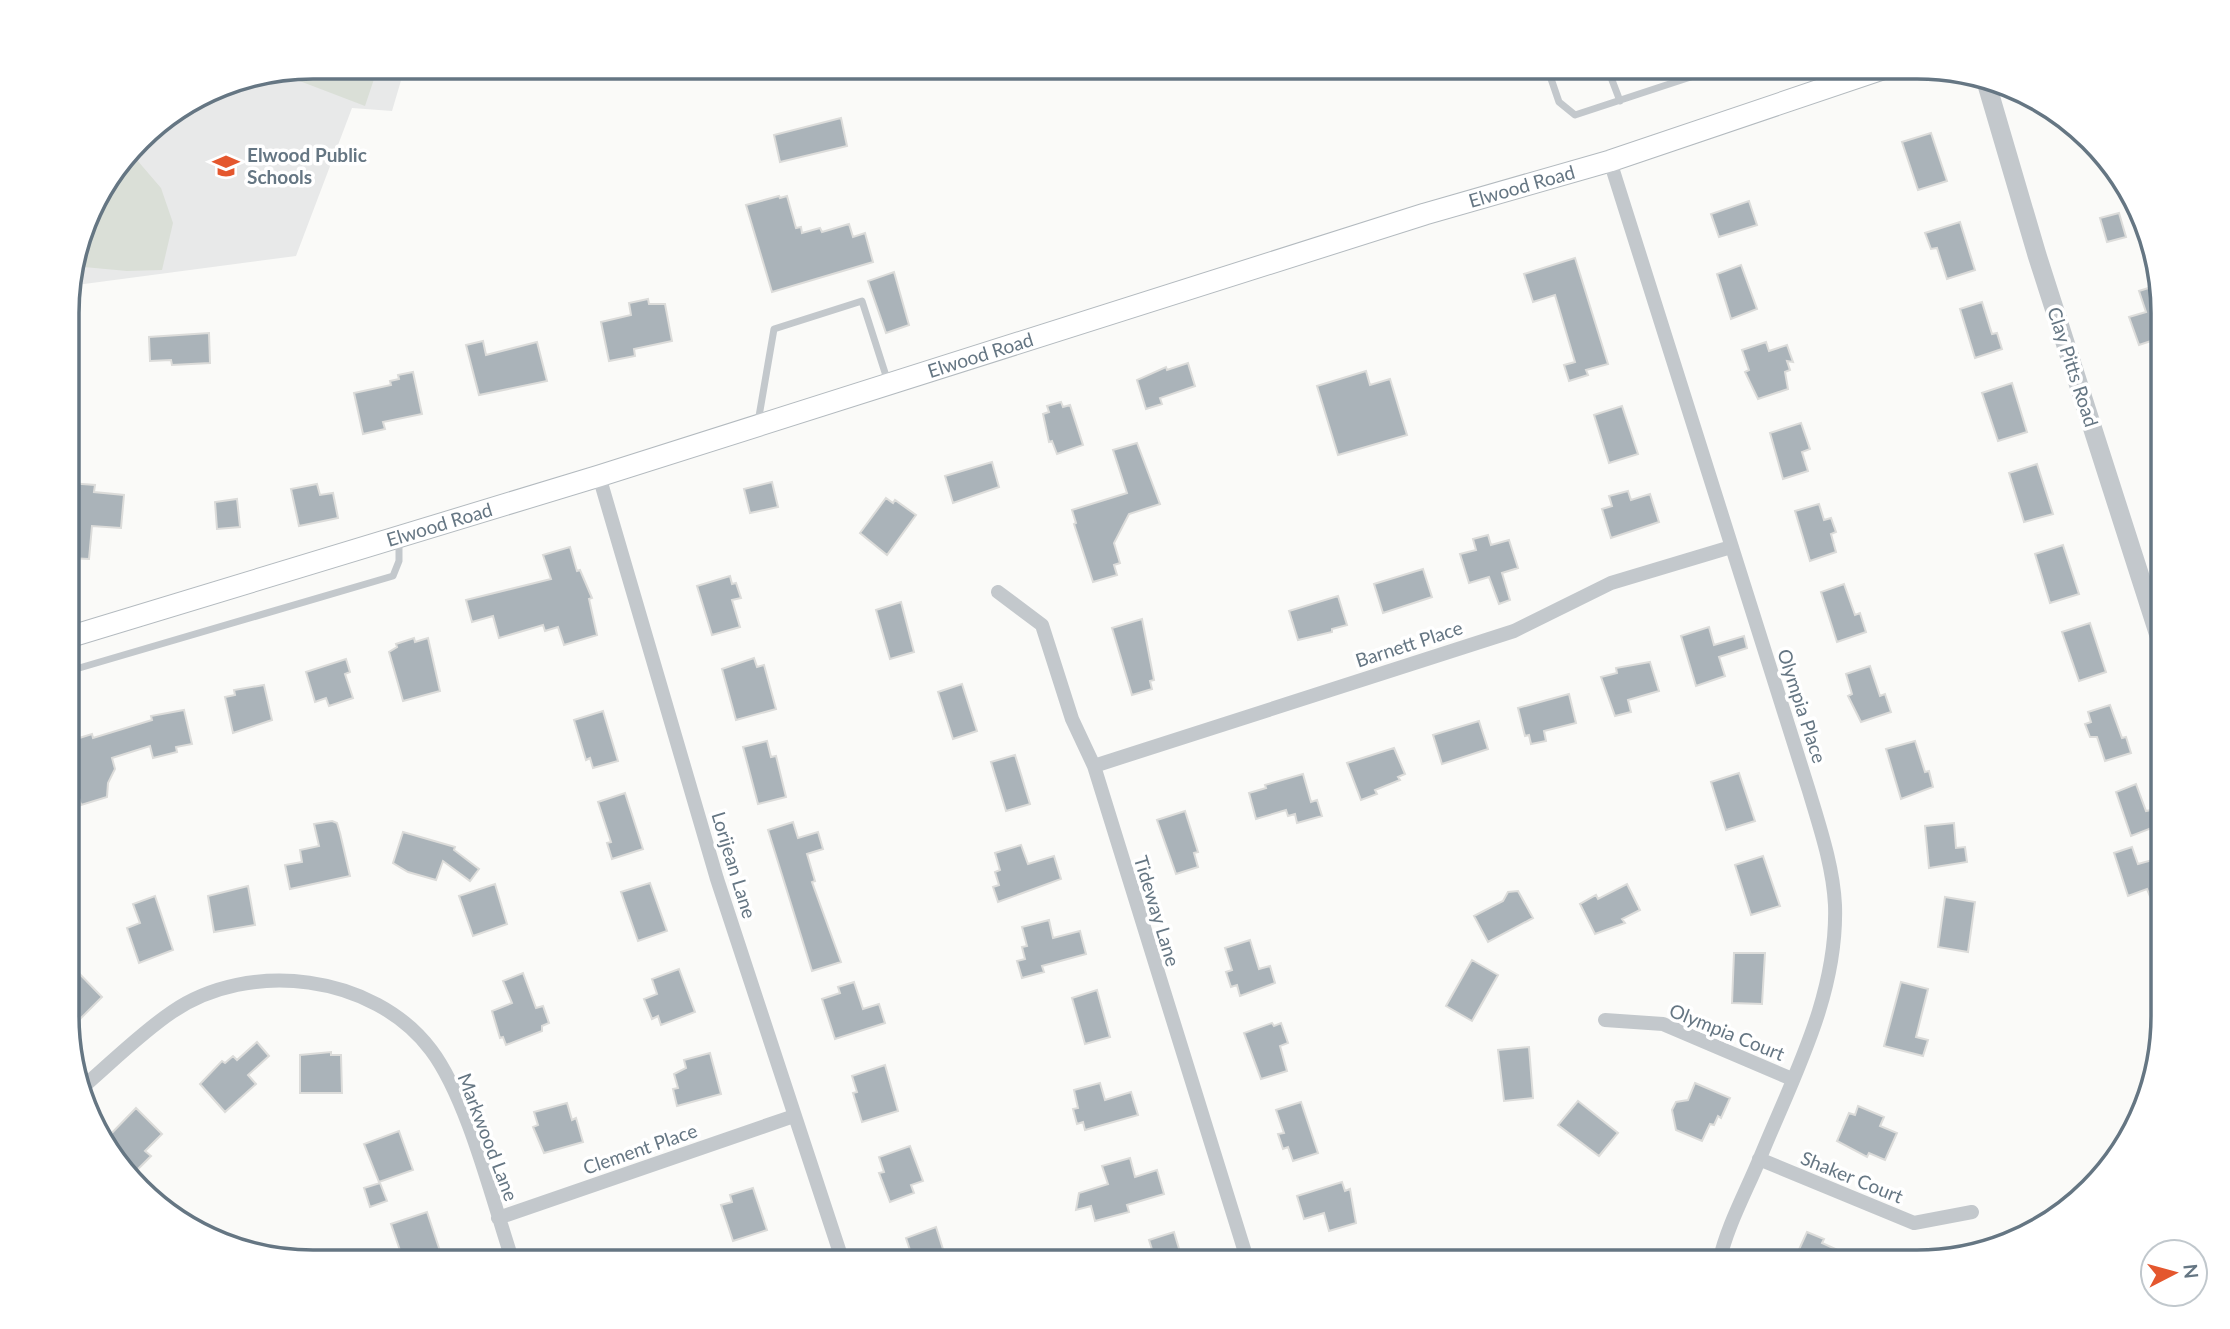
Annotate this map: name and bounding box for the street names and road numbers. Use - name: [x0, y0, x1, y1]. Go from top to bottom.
- street label: Elwood Road: [1466, 160, 1577, 212]
- street label: Clay Pitts Road: [2043, 304, 2104, 430]
- street label: Elwood Road: [925, 327, 1036, 382]
- street label: Elwood Road: [383, 497, 495, 551]
- street label: Barnett Place: [1352, 615, 1465, 672]
- street label: Olympia Place: [1773, 646, 1832, 766]
- street label: Lorijean Lane: [707, 809, 762, 921]
- street label: Tideway Lane: [1130, 853, 1185, 969]
- street label: Olympia Court: [1666, 998, 1788, 1065]
- street label: Markwood Lane: [454, 1070, 523, 1204]
- street label: Clement Place: [580, 1118, 700, 1179]
- street label: Shaker Court: [1798, 1146, 1907, 1208]

